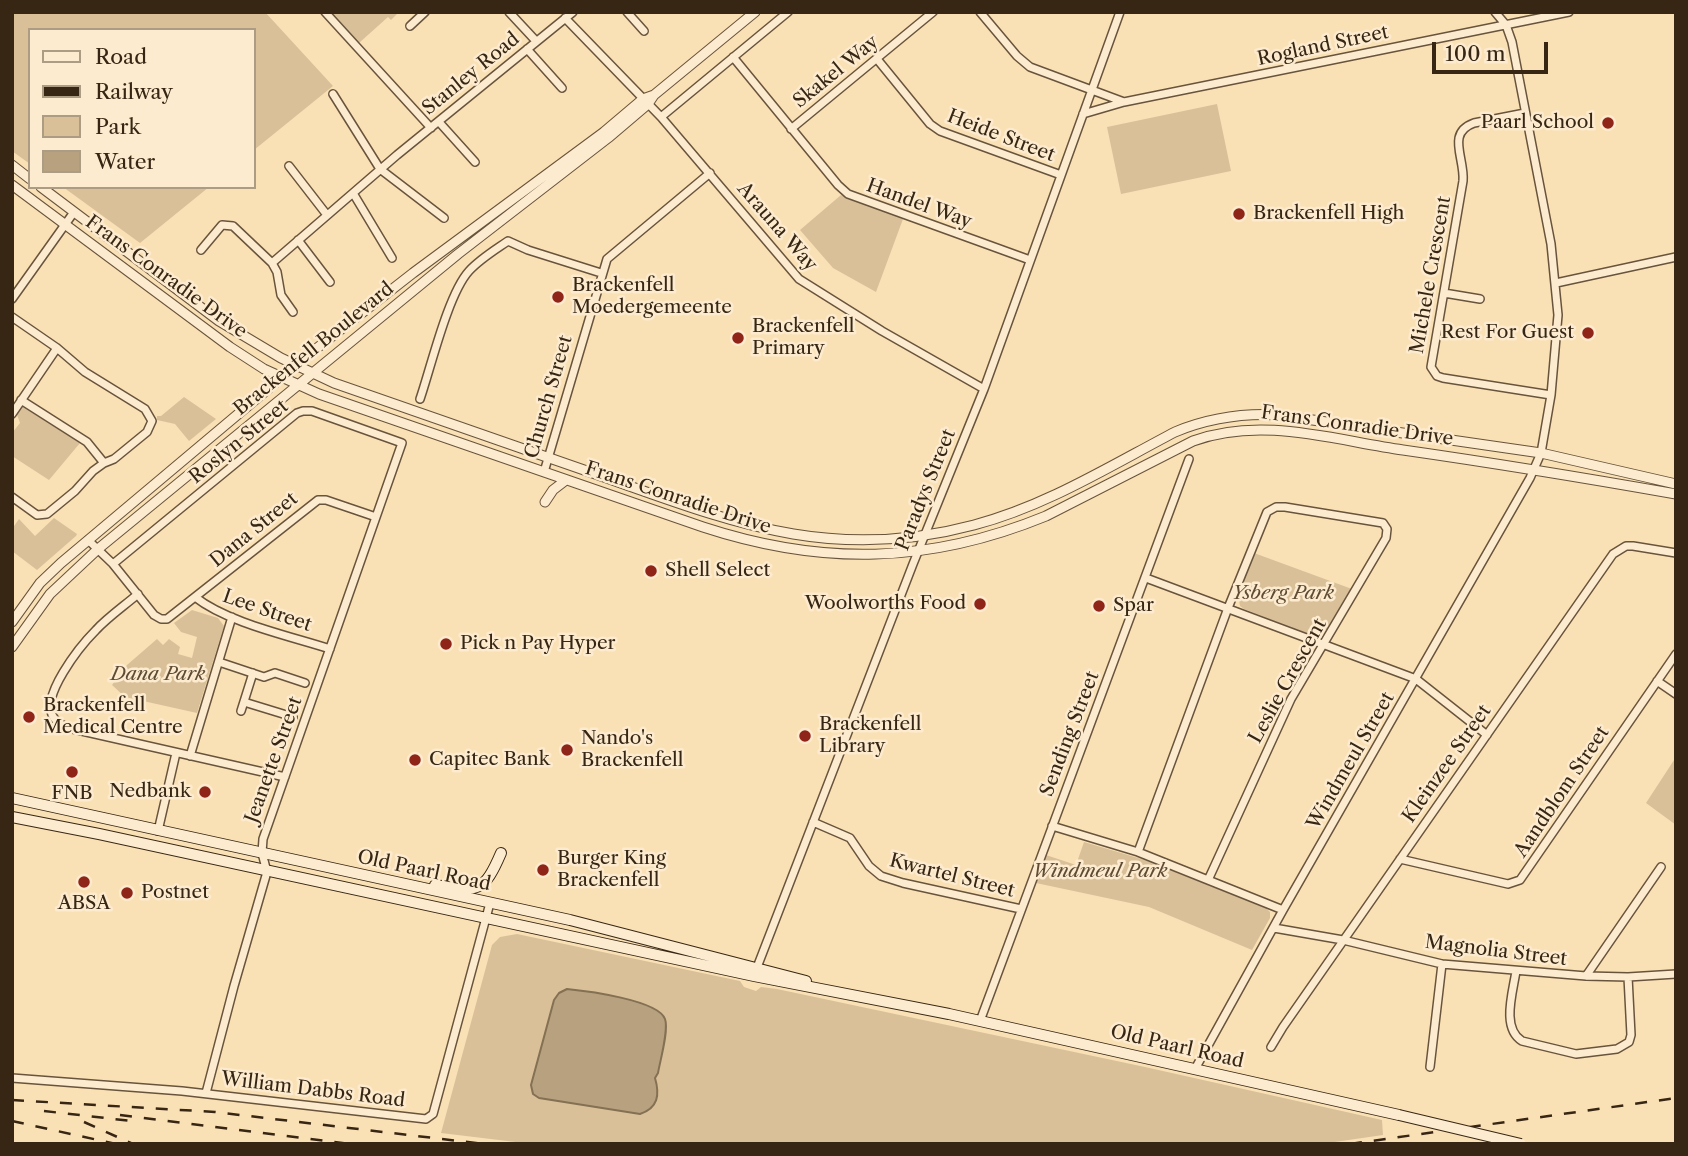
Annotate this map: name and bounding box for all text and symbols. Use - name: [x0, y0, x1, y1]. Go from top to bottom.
- street label: Rogland Street: [1255, 21, 1391, 71]
- legend: [28, 28, 256, 189]
- street label: Stanley Road: [418, 28, 524, 120]
- scale bar: [1436, 28, 1552, 72]
- street label: Skakel Way: [789, 31, 883, 113]
- text: 100 m: [1445, 41, 1506, 66]
- text: Road: [95, 44, 147, 69]
- text: Railway: [95, 79, 173, 104]
- street label: Heide Street: [944, 105, 1058, 167]
- place label: Paarl School: [1481, 112, 1594, 134]
- text: Park: [95, 114, 141, 139]
- marker: Paarl School: [1600, 115, 1616, 131]
- text: Water: [95, 149, 155, 174]
- street label: Handel Way: [863, 174, 975, 234]
- street label: Arauna Way: [732, 178, 822, 276]
- street label: Michele Crescent: [1406, 195, 1456, 355]
- place label: Brackenfell High: [1253, 203, 1404, 225]
- marker: Brackenfell High: [1231, 206, 1247, 222]
- street label: Frans Conradie Drive: [81, 211, 251, 343]
- place label: Brackenfell Moedergemeente: [572, 275, 732, 319]
- street label: Brackenfell Boulevard: [229, 278, 399, 420]
- marker: Brackenfell Moedergemeente: [550, 289, 566, 305]
- place label: Brackenfell Primary: [752, 316, 854, 360]
- place label: Rest For Guest: [1441, 322, 1574, 344]
- marker: Rest For Guest: [1580, 325, 1596, 341]
- marker: Brackenfell Primary: [730, 330, 746, 346]
- street label: Church Street: [521, 333, 577, 461]
- street label: Roslyn Street: [185, 395, 293, 489]
- street label: Frans Conradie Drive: [1259, 401, 1455, 451]
- street label: Paradys Street: [891, 426, 961, 554]
- street label: Frans Conradie Drive: [582, 457, 774, 539]
- street label: Dana Street: [206, 488, 302, 572]
- place label: Shell Select: [665, 560, 770, 582]
- marker: Shell Select: [643, 563, 659, 579]
- park label: Ysberg Park: [1232, 583, 1334, 605]
- street label: Lee Street: [219, 585, 315, 637]
- place label: Woolworths Food: [805, 593, 966, 615]
- place label: Spar: [1113, 595, 1154, 617]
- marker: Woolworths Food: [972, 596, 988, 612]
- marker: Spar: [1091, 598, 1107, 614]
- street label: Leslie Crescent: [1244, 615, 1332, 747]
- place label: Pick n Pay Hyper: [460, 633, 616, 655]
- marker: Pick n Pay Hyper: [438, 636, 454, 652]
- park label: Dana Park: [111, 664, 205, 686]
- street label: Sending Street: [1036, 668, 1104, 800]
- street label: Windmeul Street: [1302, 688, 1400, 834]
- street label: Jeanette Street: [241, 694, 307, 826]
- place label: Brackenfell Medical Centre: [43, 695, 183, 739]
- street label: Kleinzee Street: [1398, 701, 1496, 827]
- marker: Brackenfell Medical Centre: [21, 709, 37, 725]
- place label: Brackenfell Library: [819, 714, 921, 758]
- street label: Aandblom Street: [1510, 722, 1614, 862]
- place label: Nando's Brackenfell: [581, 728, 683, 772]
- marker: Brackenfell Library: [797, 728, 813, 744]
- marker: Nando's Brackenfell: [559, 742, 575, 758]
- place label: Capitec Bank: [429, 749, 550, 771]
- marker: Capitec Bank: [407, 752, 423, 768]
- marker: FNB: [64, 764, 80, 780]
- place label: Nedbank: [109, 781, 191, 803]
- place label: FNB: [51, 783, 93, 805]
- marker: Nedbank: [197, 784, 213, 800]
- street label: Old Paarl Road: [355, 846, 493, 896]
- place label: Burger King Brackenfell: [557, 848, 666, 892]
- street label: Kwartel Street: [887, 849, 1017, 903]
- park label: Windmeul Park: [1032, 861, 1168, 883]
- marker: Burger King Brackenfell: [535, 862, 551, 878]
- marker: ABSA: [76, 874, 92, 890]
- place label: Postnet: [141, 882, 209, 904]
- marker: Postnet: [119, 885, 135, 901]
- place label: ABSA: [58, 893, 110, 915]
- street label: Magnolia Street: [1424, 931, 1568, 971]
- street label: Old Paarl Road: [1108, 1021, 1246, 1073]
- street label: William Dabbs Road: [220, 1067, 406, 1113]

